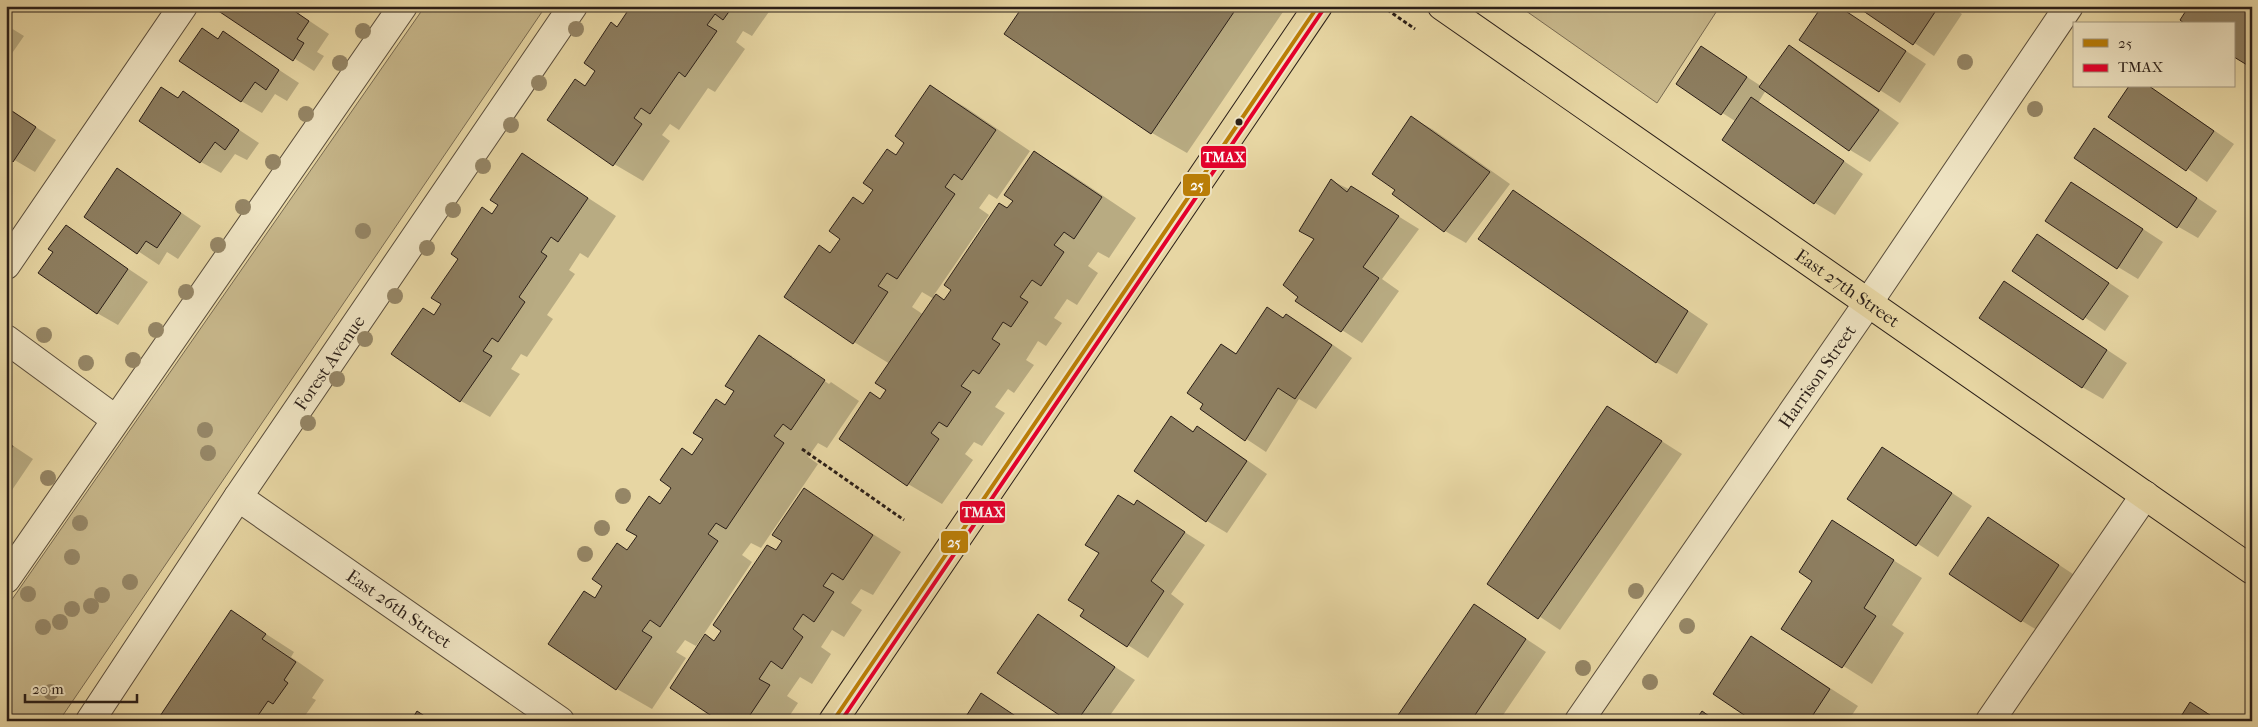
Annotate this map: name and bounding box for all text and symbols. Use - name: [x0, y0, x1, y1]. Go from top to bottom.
- legend: [2073, 22, 2236, 88]
- text: 25: [2118, 34, 2132, 52]
- text: TMAX: [2118, 58, 2164, 76]
- unlabelled marker: [1234, 117, 1244, 127]
- line badge: TMAX: [1200, 145, 1247, 169]
- text: TMAX: [1202, 149, 1246, 166]
- line badge: 25: [1182, 173, 1211, 197]
- text: 25: [1190, 177, 1204, 194]
- street label: East 27th Street: [1791, 245, 1904, 333]
- street label: Forest Avenue: [290, 312, 370, 414]
- street label: Harrison Street: [1775, 321, 1861, 432]
- line badge: TMAX: [959, 500, 1006, 524]
- text: TMAX: [961, 504, 1005, 521]
- line badge: 25: [940, 530, 969, 554]
- text: 25: [947, 534, 961, 551]
- street label: East 26th Street: [342, 566, 456, 653]
- scale bar: [25, 672, 138, 704]
- text: 20 m: [32, 680, 64, 698]

